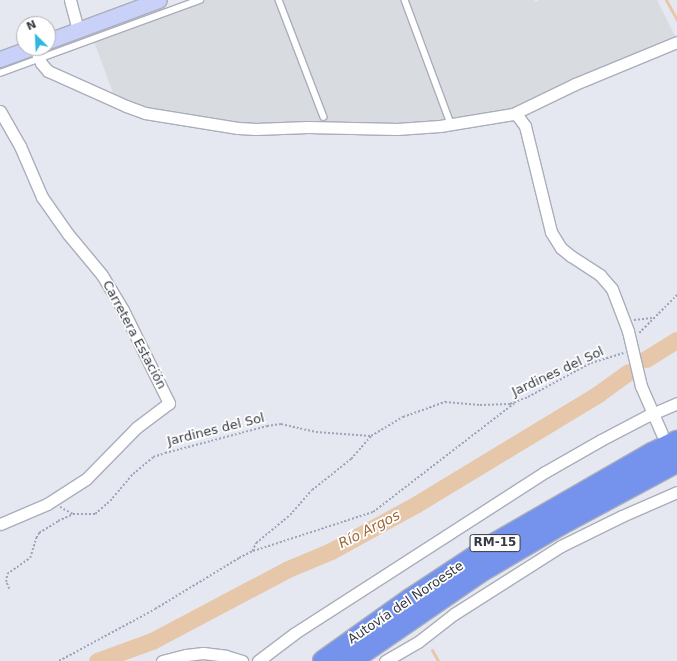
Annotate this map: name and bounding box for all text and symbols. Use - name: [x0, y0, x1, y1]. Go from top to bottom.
- north arrow: [16, 16, 56, 56]
- text: N: [24, 18, 38, 33]
- street label: Carretera Estación: [99, 278, 169, 392]
- street label: Jardines del Sol: [510, 344, 606, 400]
- street label: Jardines del Sol: [166, 410, 266, 450]
- water label: Río Argos: [335, 506, 403, 552]
- road number: RM-15: [469, 533, 521, 553]
- street label: Autovía del Noroeste: [345, 558, 467, 648]

